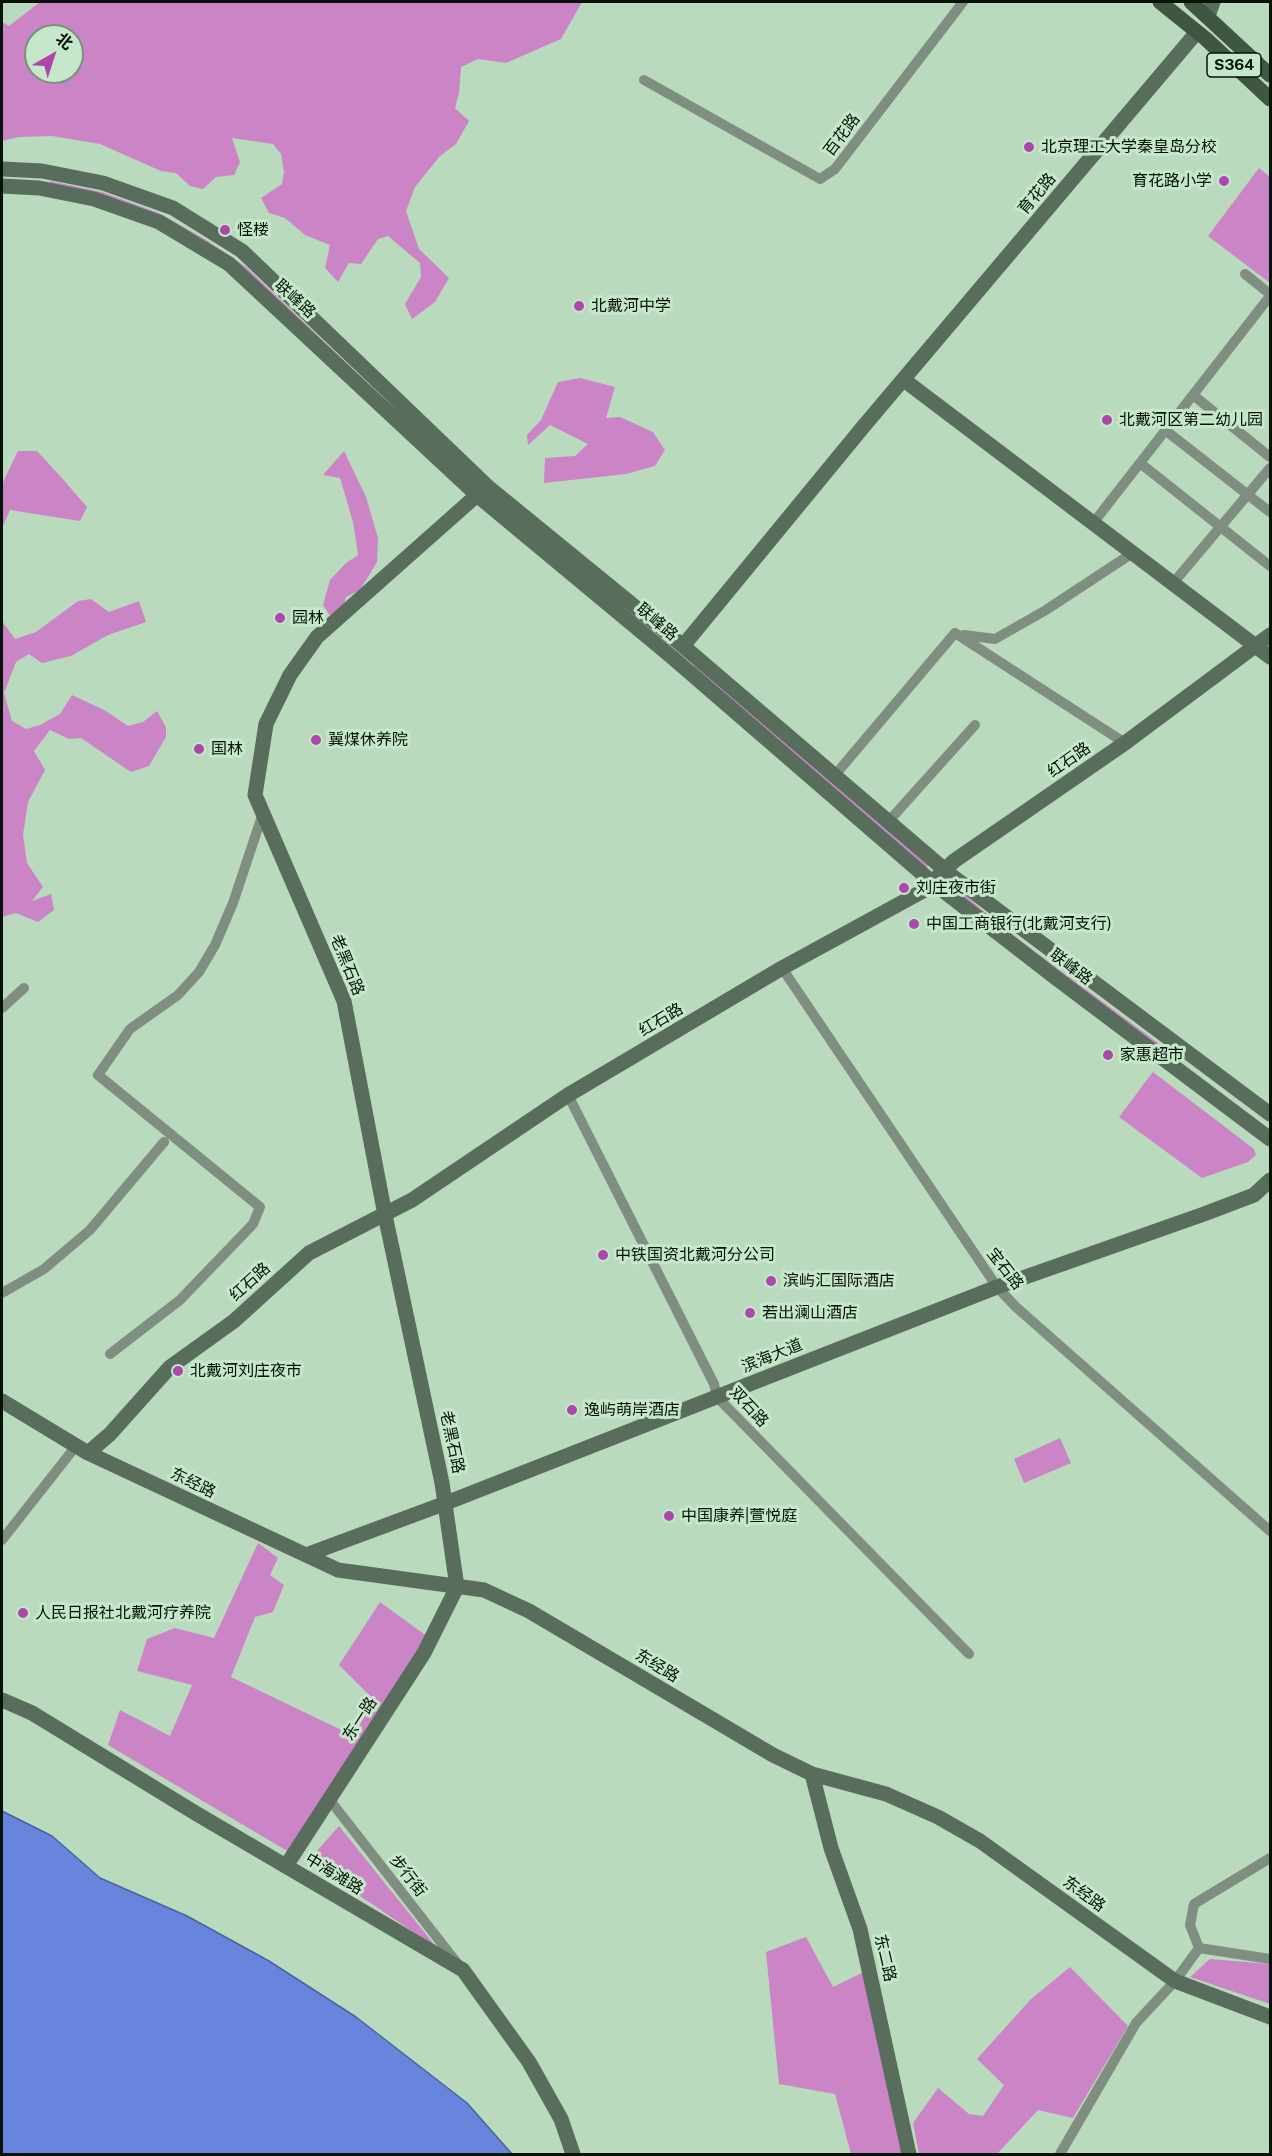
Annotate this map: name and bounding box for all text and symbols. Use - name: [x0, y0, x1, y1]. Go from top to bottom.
- north arrow: [24, 24, 84, 84]
- text: 北: [52, 29, 77, 54]
- road number: S364: [1207, 53, 1261, 77]
- street label: 百花路: [820, 110, 864, 160]
- place label: 北京理工大学秦皇岛分校: [1041, 137, 1217, 157]
- marker: 北京理工大学秦皇岛分校: [1022, 140, 1036, 154]
- street label: 育花路: [1014, 169, 1060, 219]
- place label: 育花路小学: [1132, 171, 1212, 191]
- marker: 育花路小学: [1217, 174, 1231, 188]
- place label: 怪楼: [237, 220, 269, 240]
- marker: 怪楼: [218, 223, 232, 237]
- street label: 联峰路: [271, 276, 319, 322]
- place label: 北戴河中学: [591, 296, 671, 316]
- marker: 北戴河中学: [572, 299, 586, 313]
- place label: 北戴河区第二幼儿园: [1119, 410, 1263, 430]
- marker: 北戴河区第二幼儿园: [1100, 413, 1114, 427]
- street label: 联峰路: [632, 599, 682, 645]
- place label: 园林: [292, 608, 324, 628]
- marker: 园林: [273, 611, 287, 625]
- place label: 冀煤休养院: [328, 730, 408, 750]
- marker: 冀煤休养院: [309, 733, 323, 747]
- street label: 红石路: [1044, 738, 1094, 782]
- place label: 国林: [211, 739, 243, 759]
- marker: 国林: [192, 742, 206, 756]
- place label: 刘庄夜市街: [916, 878, 996, 898]
- marker: 刘庄夜市街: [897, 881, 911, 895]
- place label: 中国工商银行(北戴河支行): [926, 914, 1112, 934]
- marker: 中国工商银行(北戴河支行): [907, 917, 921, 931]
- street label: 老黑石路: [326, 932, 368, 998]
- street label: 联峰路: [1046, 945, 1096, 989]
- street label: 红石路: [635, 999, 687, 1041]
- place label: 家惠超市: [1120, 1045, 1184, 1065]
- marker: 家惠超市: [1101, 1048, 1115, 1062]
- street label: 宝石路: [983, 1244, 1027, 1294]
- place label: 中铁国资北戴河分公司: [615, 1245, 775, 1265]
- marker: 中铁国资北戴河分公司: [596, 1248, 610, 1262]
- street label: 红石路: [226, 1259, 274, 1305]
- place label: 滨屿汇国际酒店: [783, 1271, 895, 1291]
- marker: 滨屿汇国际酒店: [764, 1274, 778, 1288]
- place label: 若出澜山酒店: [762, 1303, 858, 1323]
- marker: 若出澜山酒店: [743, 1306, 757, 1320]
- street label: 滨海大道: [739, 1335, 805, 1377]
- place label: 北戴河刘庄夜市: [190, 1361, 302, 1381]
- marker: 北戴河刘庄夜市: [171, 1364, 185, 1378]
- street label: 双石路: [726, 1383, 772, 1431]
- place label: 逸屿萌岸酒店: [584, 1400, 680, 1420]
- marker: 逸屿萌岸酒店: [565, 1403, 579, 1417]
- street label: 老黑石路: [436, 1409, 468, 1475]
- street label: 东经路: [167, 1464, 219, 1502]
- place label: 中国康养|萱悦庭: [681, 1506, 797, 1526]
- marker: 中国康养|萱悦庭: [662, 1509, 676, 1523]
- place label: 人民日报社北戴河疗养院: [35, 1603, 211, 1623]
- marker: 人民日报社北戴河疗养院: [16, 1606, 30, 1620]
- street label: 东经路: [631, 1645, 683, 1687]
- street label: 东一路: [339, 1694, 381, 1744]
- street label: 中海滩路: [302, 1849, 366, 1899]
- street label: 步行街: [386, 1851, 430, 1901]
- street label: 东经路: [1059, 1872, 1109, 1916]
- street label: 东二路: [870, 1932, 900, 1984]

